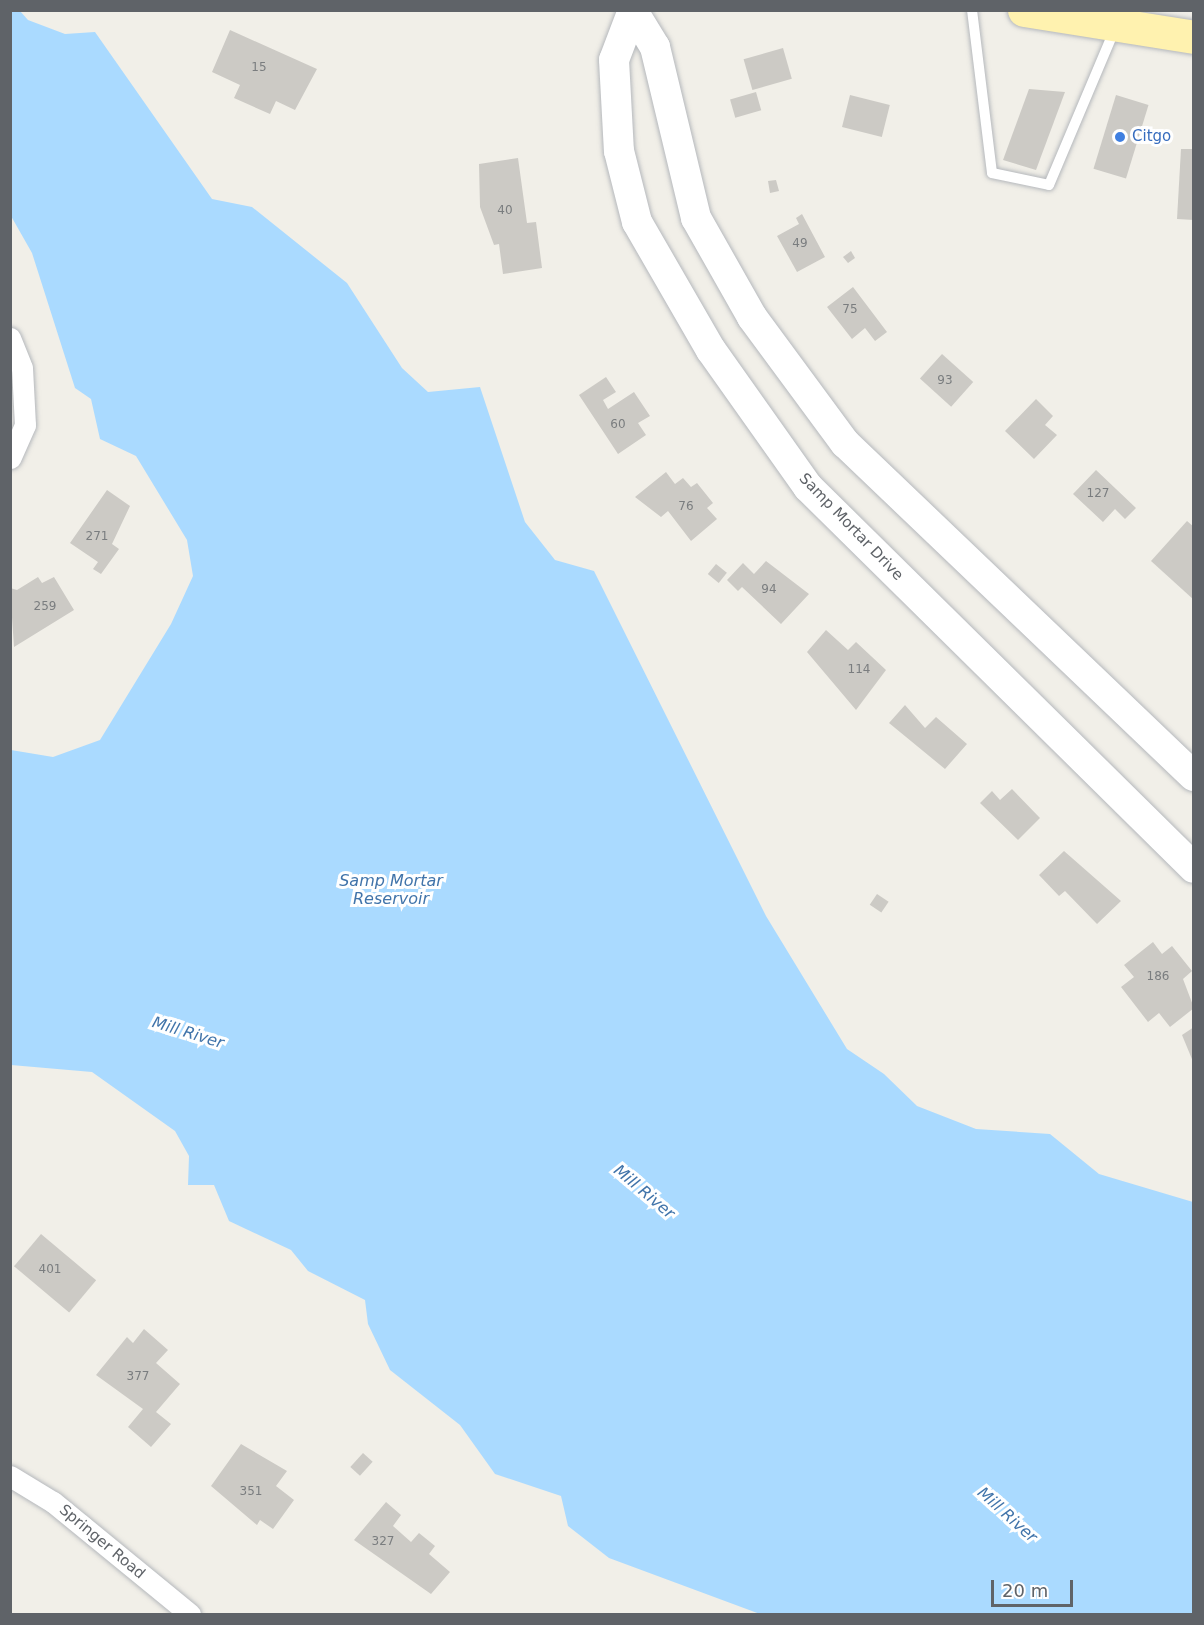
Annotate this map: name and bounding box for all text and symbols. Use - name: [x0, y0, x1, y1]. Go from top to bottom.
- house number: 15: [251, 61, 267, 75]
- place label: Citgo: [1132, 128, 1171, 146]
- marker: Citgo: [1113, 130, 1127, 144]
- house number: 40: [497, 204, 513, 218]
- house number: 49: [792, 237, 808, 251]
- house number: 75: [842, 303, 858, 317]
- house number: 93: [937, 374, 953, 388]
- house number: 60: [610, 418, 626, 432]
- street label: Samp Mortar Drive: [795, 470, 907, 584]
- house number: 127: [1087, 487, 1109, 501]
- house number: 76: [678, 500, 694, 514]
- house number: 271: [86, 530, 108, 544]
- house number: 94: [761, 583, 777, 597]
- house number: 259: [34, 600, 56, 614]
- house number: 114: [848, 663, 870, 677]
- water label: Samp Mortar Reservoir: [339, 871, 443, 909]
- house number: 186: [1147, 970, 1169, 984]
- water label: Mill River: [150, 1013, 226, 1053]
- water label: Mill River: [610, 1161, 678, 1223]
- house number: 401: [39, 1263, 61, 1277]
- house number: 377: [127, 1370, 149, 1384]
- water label: Mill River: [973, 1483, 1041, 1547]
- house number: 351: [240, 1485, 262, 1499]
- street label: Springer Road: [56, 1501, 148, 1583]
- house number: 327: [372, 1535, 394, 1549]
- scale bar: [994, 1568, 1076, 1606]
- text: 20 m: [1002, 1580, 1048, 1601]

